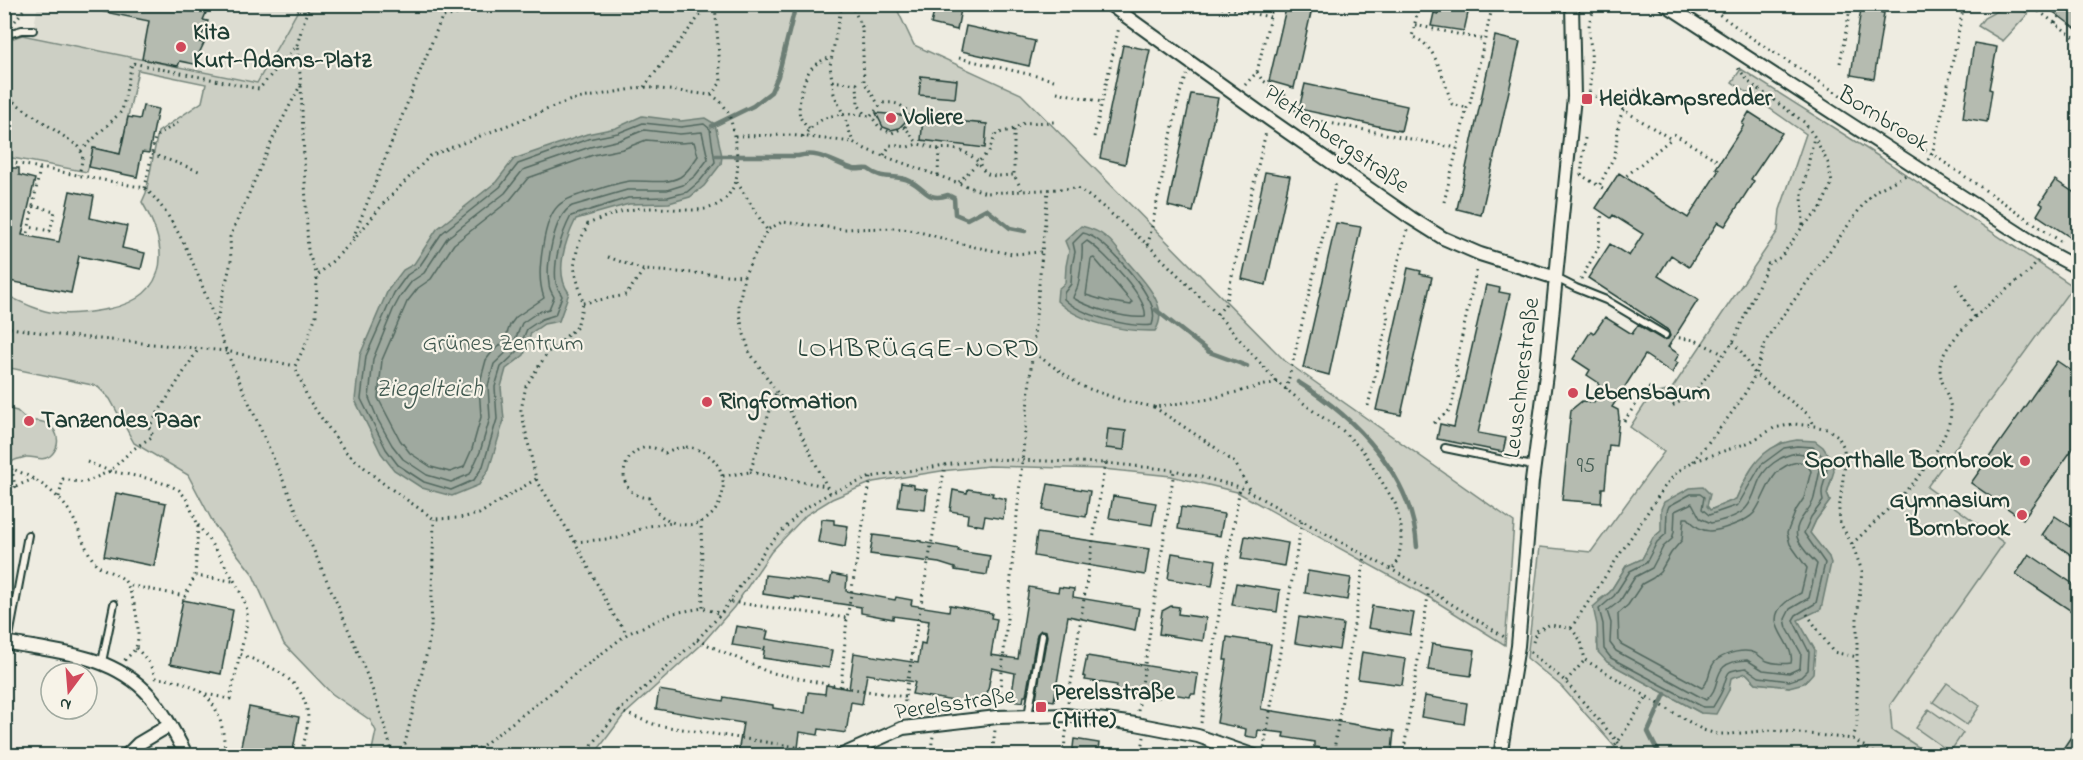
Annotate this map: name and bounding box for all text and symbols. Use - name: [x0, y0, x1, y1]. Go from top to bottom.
- place label: Kita Kurt-Adams-Platz: [193, 16, 372, 79]
- marker: Kita Kurt-Adams-Platz: [174, 40, 188, 54]
- street label: Plettenbergstraße: [1256, 76, 1417, 204]
- street label: Bornbrook: [1829, 77, 1936, 162]
- place label: Heidkampsredder: [1599, 82, 1773, 117]
- marker: Heidkampsredder: [1580, 92, 1594, 106]
- place label: Voliere: [902, 101, 965, 136]
- marker: Voliere: [884, 111, 898, 125]
- street label: Leuschnerstraße: [1496, 295, 1550, 460]
- park label: Grünes Zentrum: [423, 327, 583, 362]
- district label: LOHBRÜGGE-NORD: [797, 330, 1041, 369]
- water label: Ziegelteich: [375, 371, 484, 409]
- place label: Lebensbaum: [1585, 376, 1710, 411]
- place label: Ringformation: [719, 385, 857, 421]
- marker: Lebensbaum: [1566, 386, 1580, 400]
- marker: Ringformation: [700, 395, 714, 409]
- place label: Tanzendes Paar: [41, 404, 201, 439]
- marker: Tanzendes Paar: [22, 414, 36, 428]
- place label: Sporthalle Bornbrook: [1805, 444, 2013, 479]
- house number: 95: [1577, 452, 1595, 482]
- marker: Sporthalle Bornbrook: [2018, 454, 2032, 468]
- place label: Gymnasium Bornbrook: [1889, 484, 2010, 547]
- marker: Gymnasium Bornbrook: [2015, 508, 2029, 522]
- north arrow: [39, 661, 99, 721]
- place label: Perelsstraße (Mitte): [1053, 676, 1176, 739]
- street label: Perelsstraße: [892, 679, 1018, 731]
- text: N: [57, 690, 74, 717]
- marker: Perelsstraße (Mitte): [1034, 700, 1048, 714]

